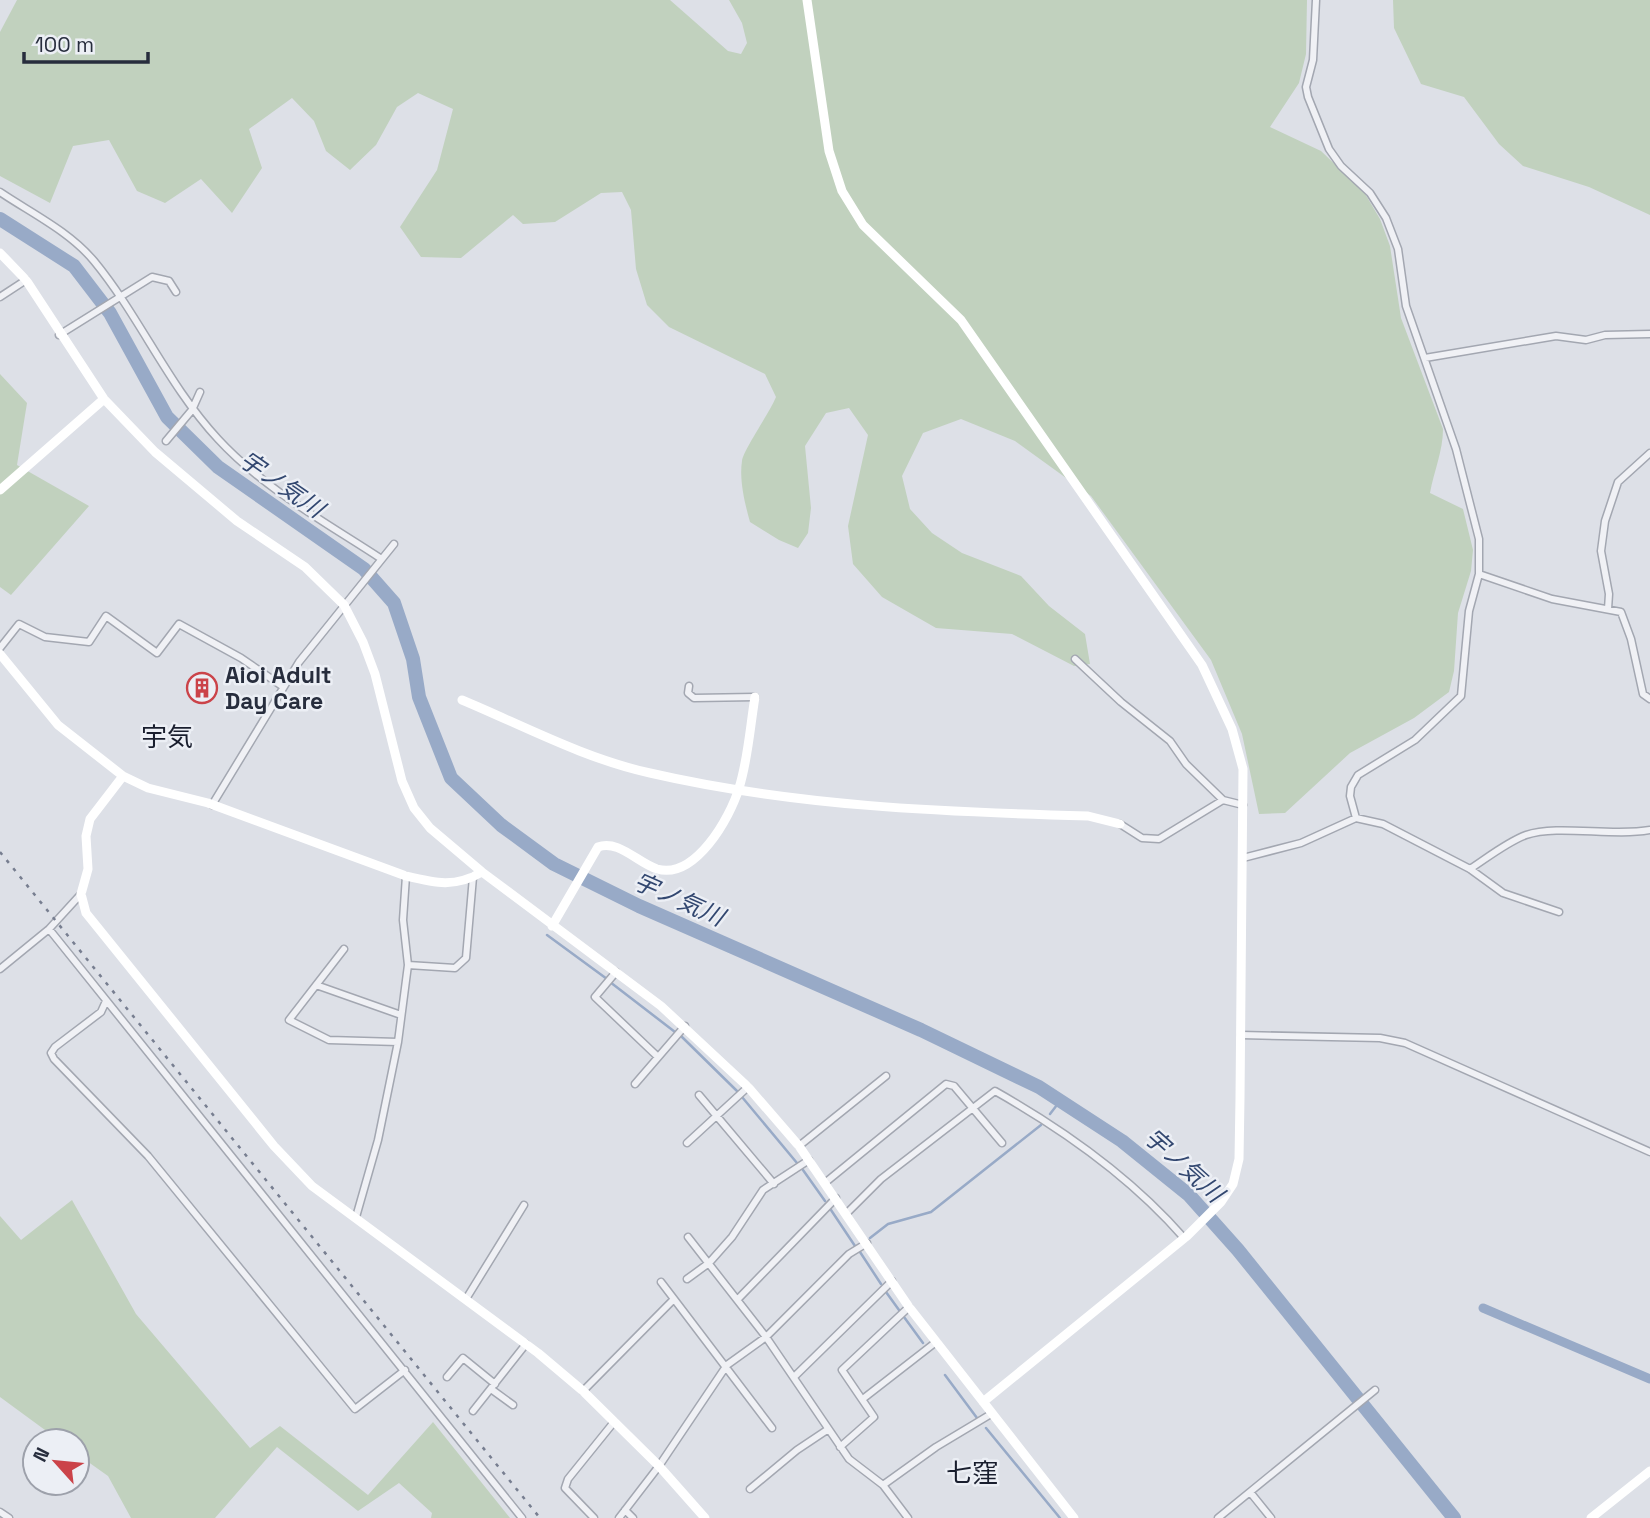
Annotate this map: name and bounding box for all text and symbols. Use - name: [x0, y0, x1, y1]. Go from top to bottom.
- scale bar: [24, 21, 149, 65]
- text: 100 m: [35, 31, 94, 58]
- water label: 宇ノ気川: [234, 444, 333, 526]
- place label: Aioi Adult Day Care: [225, 660, 332, 716]
- building icon: Aioi Adult Day Care: [185, 671, 219, 705]
- district label: 宇気: [141, 720, 193, 754]
- water label: 宇ノ気川: [629, 865, 732, 934]
- water label: 宇ノ気川: [1138, 1121, 1232, 1211]
- north arrow: [21, 1427, 91, 1497]
- text: N: [27, 1443, 55, 1466]
- district label: 七窪: [946, 1456, 998, 1490]

